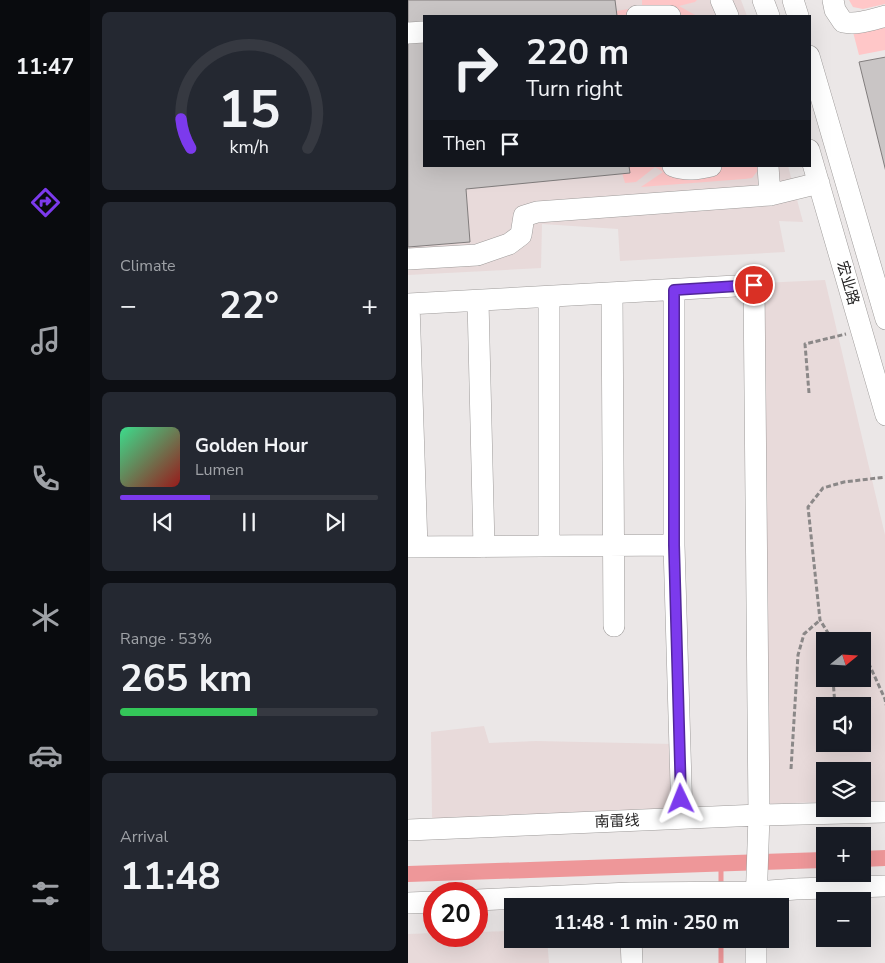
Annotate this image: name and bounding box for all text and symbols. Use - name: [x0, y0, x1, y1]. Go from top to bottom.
- text: 220 m: [526, 29, 629, 76]
- icon: right: [443, 35, 508, 100]
- text: 11:47: [16, 52, 74, 82]
- text: 15: [218, 74, 280, 145]
- text: Turn right: [526, 74, 622, 104]
- icon: arrive: [496, 130, 524, 158]
- text: Then: [443, 131, 486, 157]
- text: km/h: [229, 135, 269, 159]
- icon: directions: [28, 185, 63, 220]
- text: Climate: [120, 255, 175, 277]
- street label: 宏业路: [832, 259, 864, 307]
- pin: [733, 264, 775, 306]
- icon: arrive: [740, 271, 768, 299]
- text: 22°: [219, 280, 279, 331]
- text: −: [120, 287, 137, 325]
- text: +: [361, 287, 378, 325]
- icon: music: [28, 323, 63, 358]
- text: Golden Hour: [195, 433, 308, 459]
- text: Lumen: [195, 459, 244, 481]
- icon: phone: [28, 461, 63, 496]
- icon: previous: [149, 508, 177, 536]
- icon: pause: [235, 508, 263, 536]
- icon: next: [321, 508, 349, 536]
- icon: climate: [28, 600, 63, 635]
- text: Range · 53%: [120, 628, 212, 650]
- north arrow: [816, 632, 870, 688]
- map controls: [816, 632, 871, 947]
- text: 265 km: [120, 653, 252, 704]
- button: sound: [816, 697, 871, 752]
- icon: car: [28, 738, 63, 773]
- button: layers: [816, 762, 871, 817]
- position arrow: [654, 772, 706, 824]
- street label: 南雷线: [594, 810, 640, 832]
- text: Arrival: [120, 826, 168, 848]
- button: +: [816, 827, 871, 882]
- text: 11:48: [120, 851, 221, 902]
- icon: filters: [28, 876, 63, 911]
- speed limit sign: 20: [423, 882, 488, 947]
- button: −: [816, 892, 871, 947]
- text: 11:48 · 1 min · 250 m: [554, 910, 739, 936]

